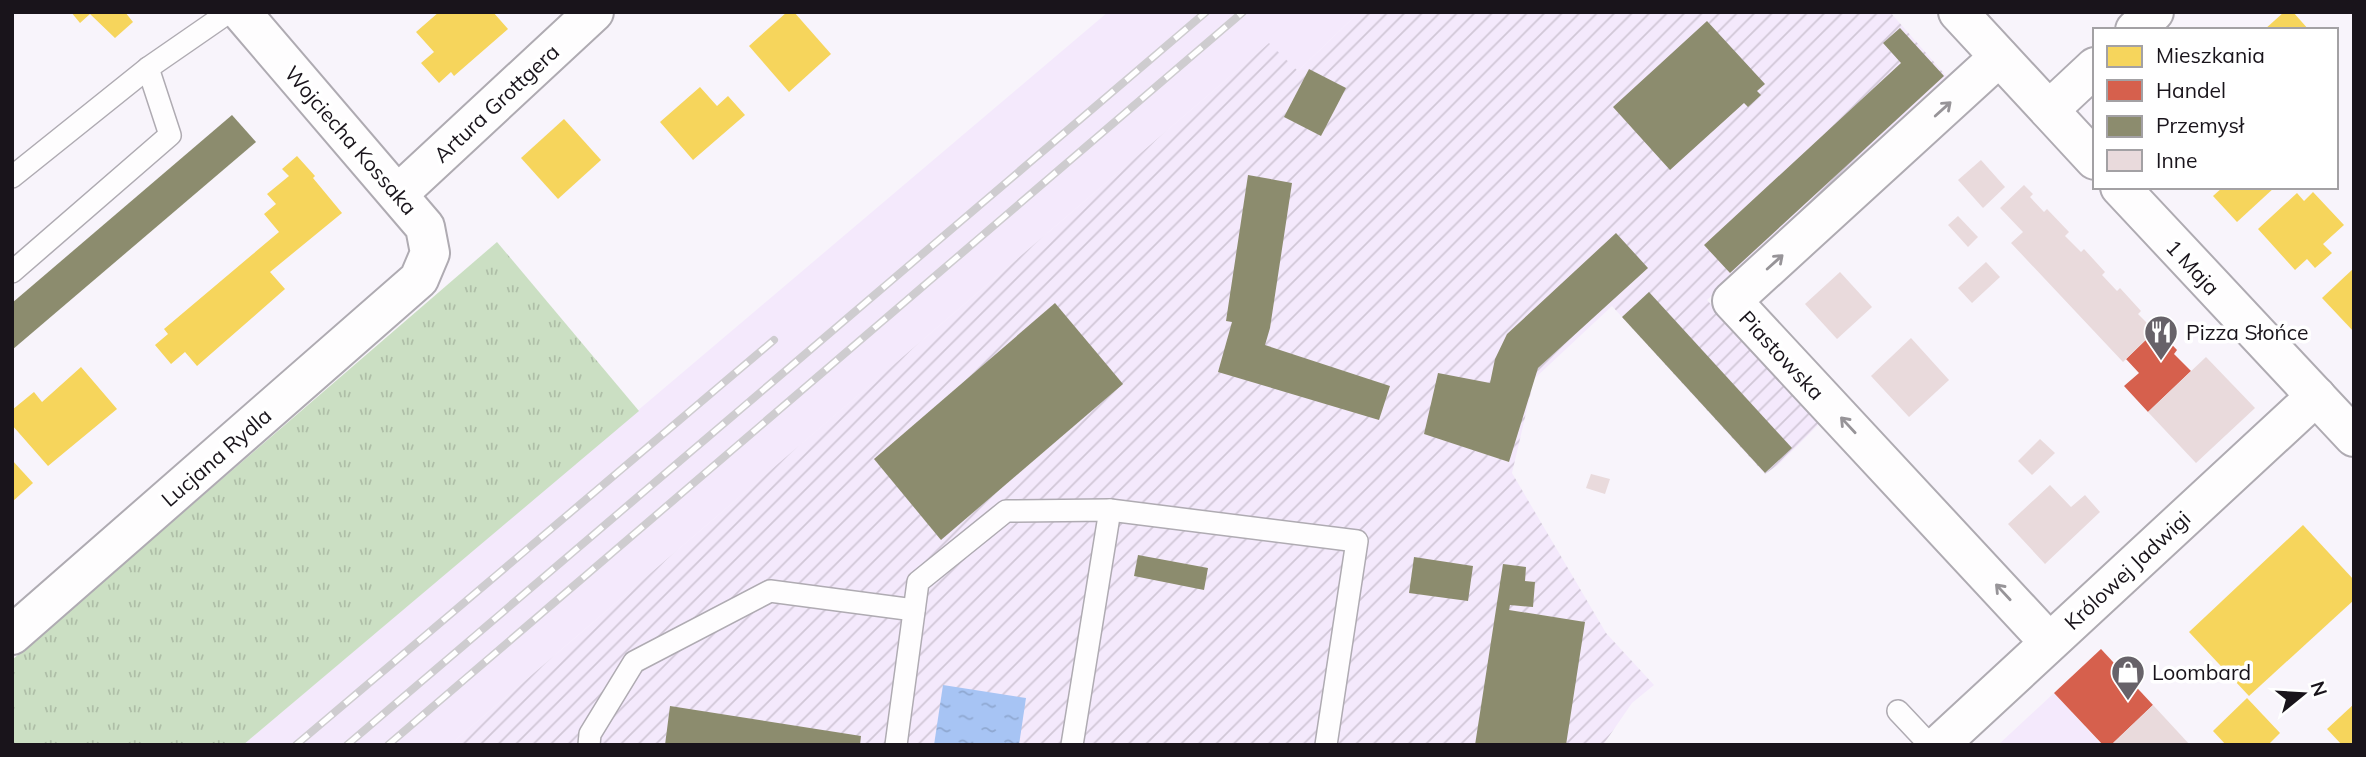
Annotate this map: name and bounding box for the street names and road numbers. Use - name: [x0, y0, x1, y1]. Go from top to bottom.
- street label: Artura Grottgera: [428, 38, 564, 168]
- street label: Wojciecha Kossaka: [279, 60, 423, 220]
- street label: 1 Maja: [2161, 234, 2225, 300]
- street label: Piastowska: [1734, 305, 1830, 405]
- street label: Lucjana Rydla: [156, 402, 276, 512]
- street label: Królowej Jadwigi: [2059, 505, 2195, 635]

